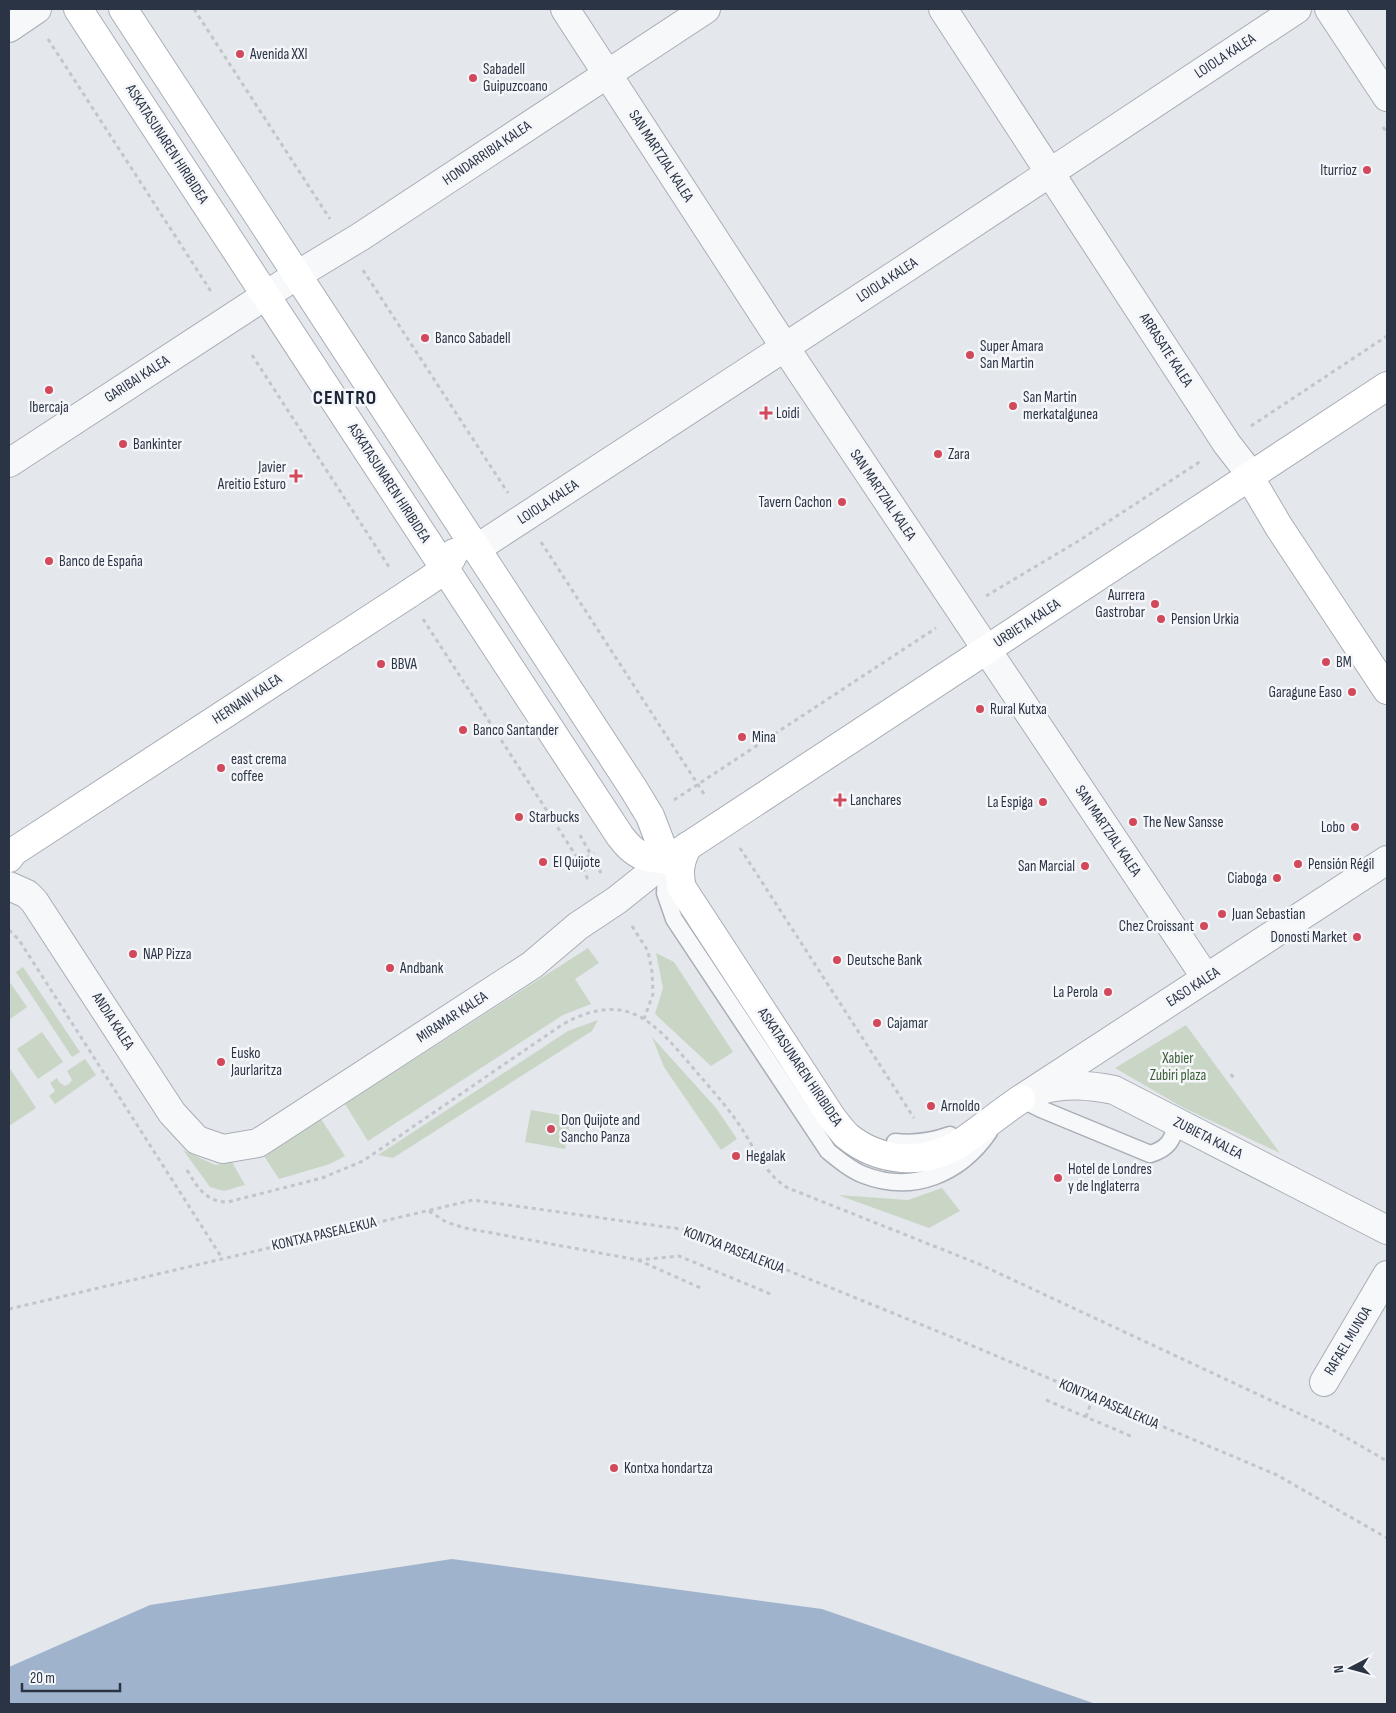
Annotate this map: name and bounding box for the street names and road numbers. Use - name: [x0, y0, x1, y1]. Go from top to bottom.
- street label: LOIOLA KALEA: [1191, 29, 1260, 83]
- street label: ASKATASUNAREN HIRIBIDEA: [121, 80, 213, 208]
- street label: SAN MARTZIAL KALEA: [624, 106, 698, 206]
- street label: HONDARRIBIA KALEA: [439, 116, 535, 190]
- street label: LOIOLA KALEA: [853, 253, 922, 307]
- street label: ARRASATE KALEA: [1134, 308, 1197, 391]
- street label: GARIBAI KALEA: [101, 351, 174, 407]
- street label: ASKATASUNAREN HIRIBIDEA: [343, 419, 435, 547]
- street label: SAN MARTZIAL KALEA: [846, 446, 921, 545]
- street label: LOIOLA KALEA: [514, 475, 583, 529]
- street label: URBIETA KALEA: [990, 594, 1064, 652]
- street label: HERNANI KALEA: [209, 669, 286, 729]
- street label: SAN MARTZIAL KALEA: [1071, 782, 1146, 881]
- street label: EASO KALEA: [1163, 962, 1224, 1011]
- street label: MIRAMAR KALEA: [413, 987, 492, 1047]
- street label: ANDIA KALEA: [87, 988, 139, 1054]
- street label: ASKATASUNAREN HIRIBIDEA: [753, 1003, 847, 1130]
- street label: ZUBIETA KALEA: [1170, 1112, 1246, 1164]
- street label: KONTXA PASEALEKUA: [270, 1213, 379, 1255]
- street label: KONTXA PASEALEKUA: [681, 1222, 788, 1278]
- street label: RAFAEL MUNOA: [1320, 1303, 1376, 1379]
- street label: KONTXA PASEALEKUA: [1056, 1374, 1162, 1434]

